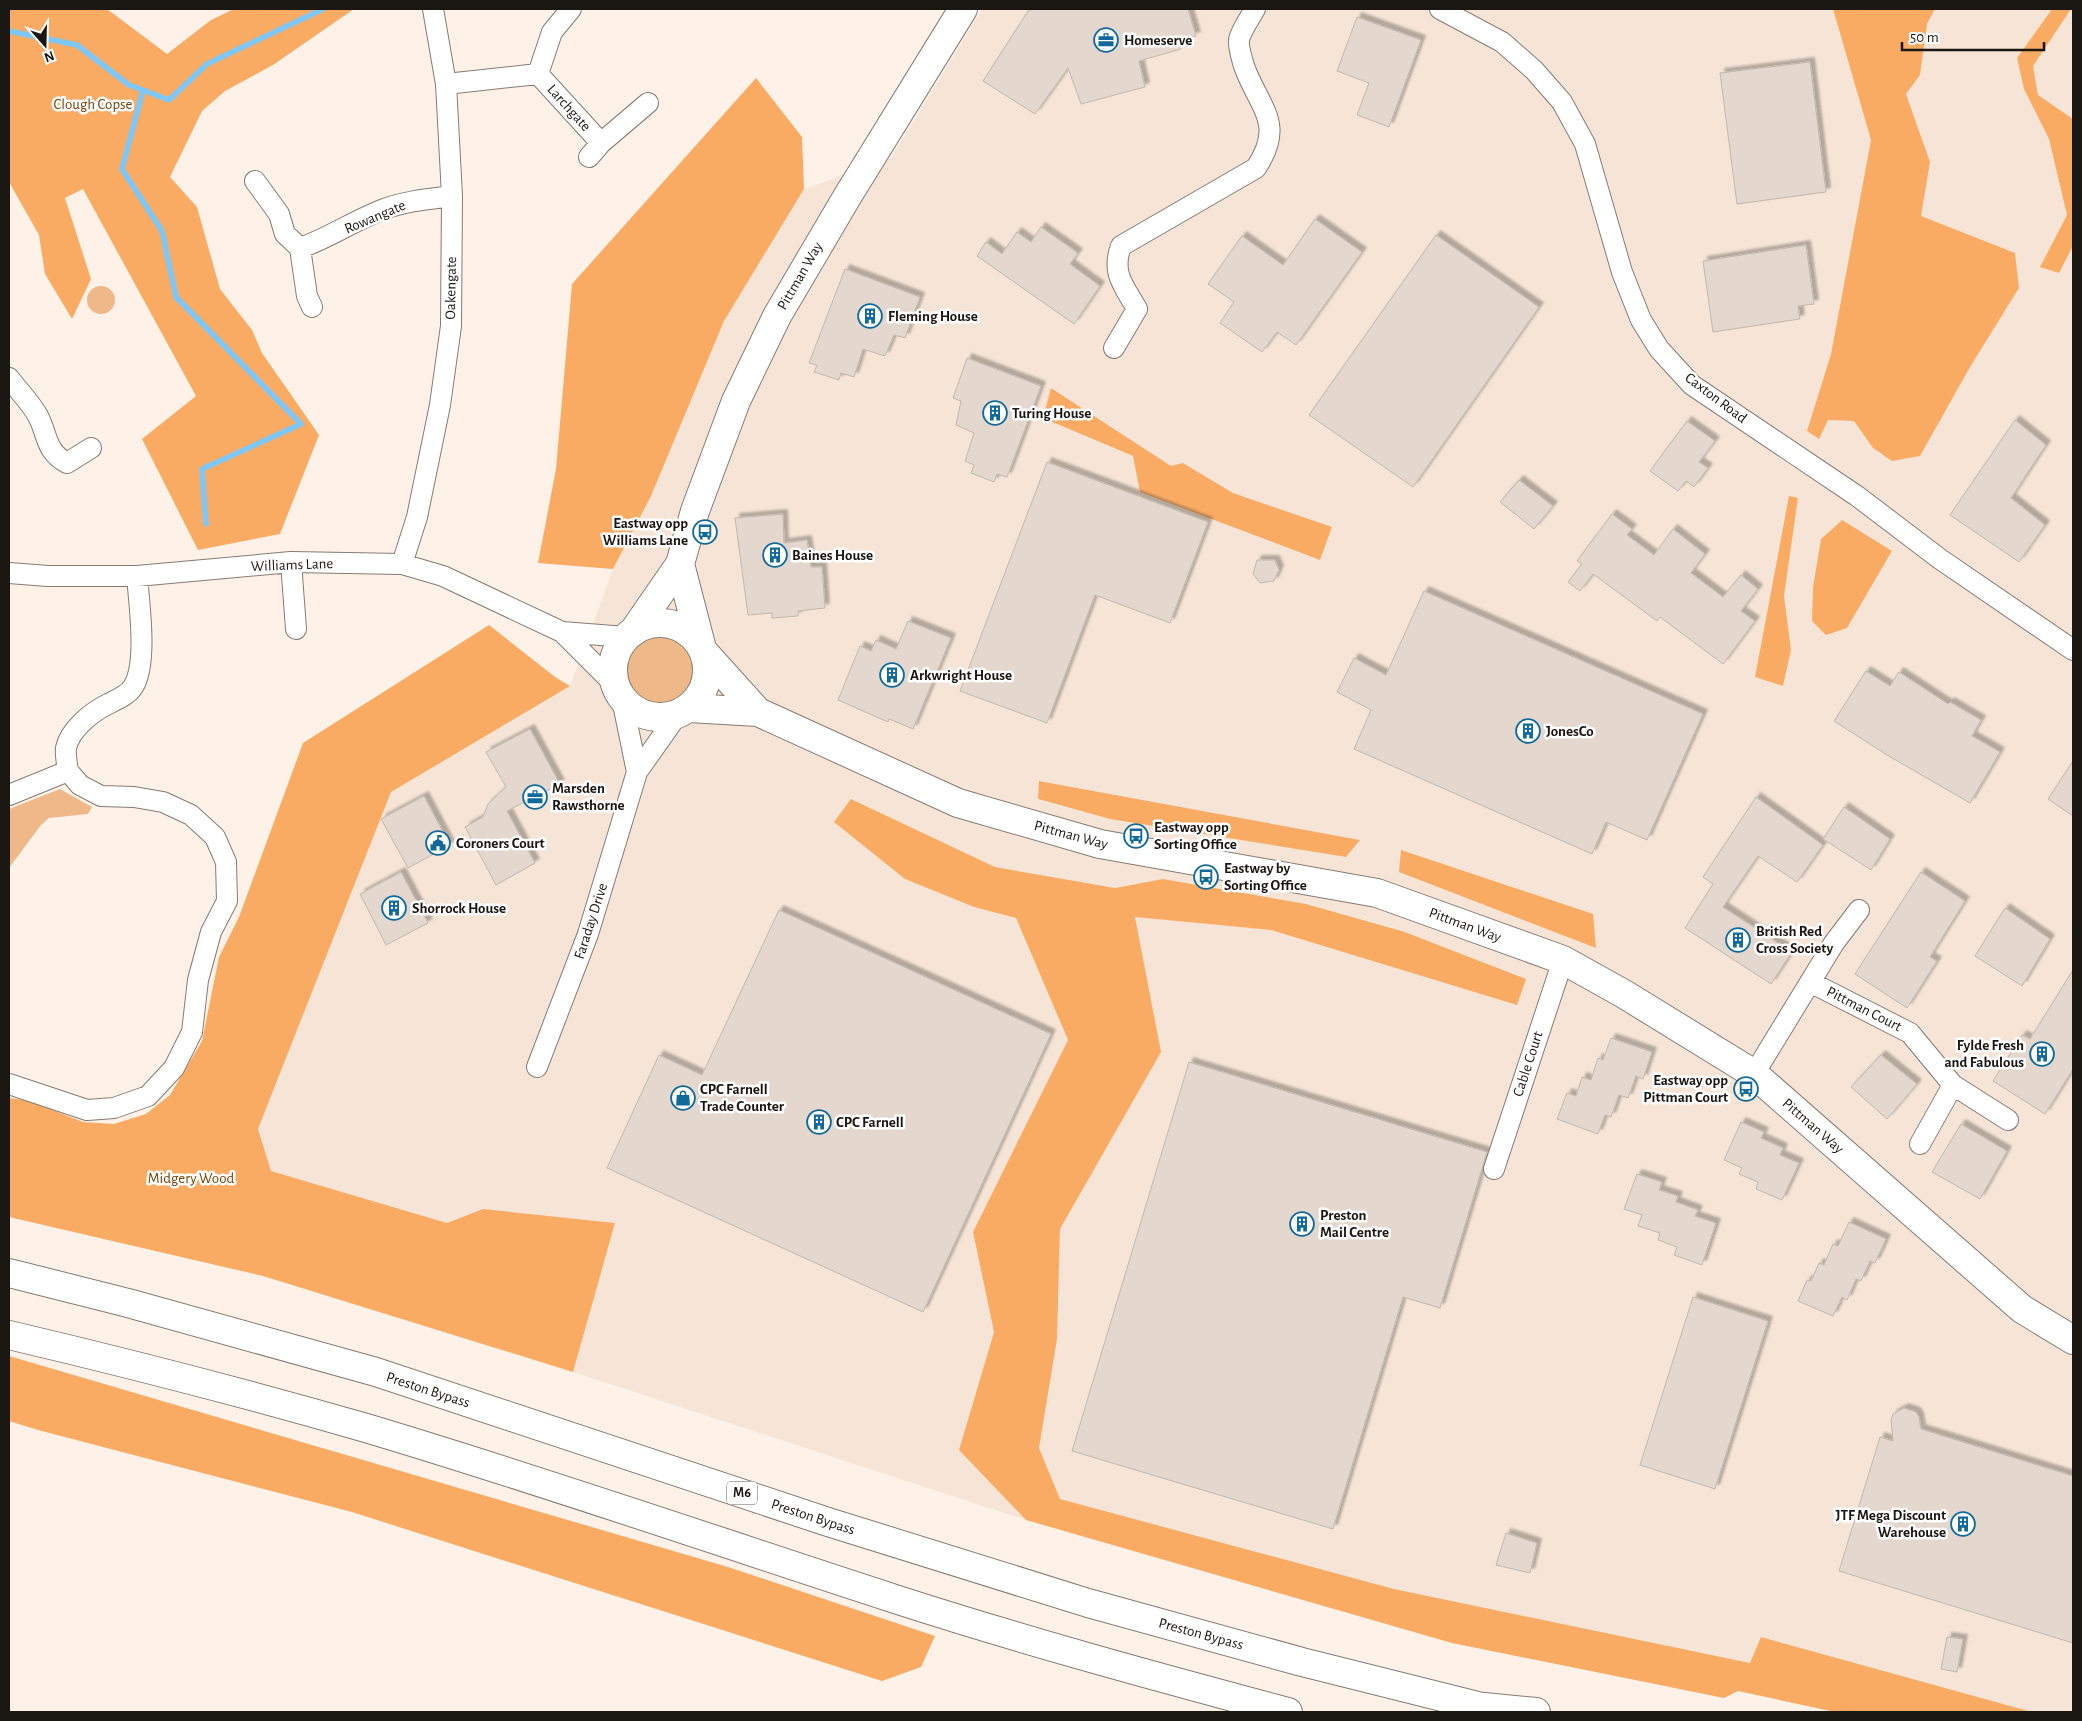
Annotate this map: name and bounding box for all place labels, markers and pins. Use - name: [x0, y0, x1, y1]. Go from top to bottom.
- office icon: Homeserve: [1093, 27, 1119, 53]
- place label: Homeserve: [1124, 33, 1192, 48]
- building icon: Fleming House: [857, 303, 883, 329]
- place label: Fleming House: [888, 309, 978, 324]
- building icon: Turing House: [982, 400, 1008, 426]
- place label: Turing House: [1012, 406, 1091, 421]
- place label: Eastway opp Williams Lane: [603, 516, 688, 548]
- bus stop icon: Eastway opp Williams Lane: [692, 519, 718, 545]
- building icon: Baines House: [762, 542, 788, 568]
- place label: Baines House: [792, 548, 873, 563]
- building icon: Arkwright House: [879, 662, 905, 688]
- place label: Arkwright House: [910, 668, 1012, 683]
- building icon: JonesCo: [1515, 718, 1541, 744]
- place label: JonesCo: [1546, 724, 1594, 739]
- place label: Marsden Rawsthorne: [552, 781, 625, 813]
- office icon: Marsden Rawsthorne: [522, 784, 548, 810]
- place label: Eastway opp Sorting Office: [1154, 820, 1237, 852]
- bus stop icon: Eastway opp Sorting Office: [1123, 823, 1149, 849]
- public building icon: Coroners Court: [425, 830, 451, 856]
- place label: Coroners Court: [456, 836, 545, 851]
- place label: Eastway by Sorting Office: [1224, 861, 1307, 893]
- bus stop icon: Eastway by Sorting Office: [1193, 864, 1219, 890]
- building icon: Shorrock House: [381, 895, 407, 921]
- place label: Shorrock House: [412, 901, 506, 916]
- place label: British Red Cross Society: [1756, 924, 1833, 956]
- building icon: British Red Cross Society: [1725, 927, 1751, 953]
- place label: Fylde Fresh and Fabulous: [1944, 1038, 2024, 1070]
- building icon: Fylde Fresh and Fabulous: [2029, 1041, 2055, 1067]
- place label: Eastway opp Pittman Court: [1643, 1073, 1728, 1105]
- bus stop icon: Eastway opp Pittman Court: [1733, 1076, 1759, 1102]
- place label: CPC Farnell Trade Counter: [700, 1082, 785, 1114]
- shop icon: CPC Farnell Trade Counter: [670, 1085, 696, 1111]
- building icon: CPC Farnell: [806, 1109, 832, 1135]
- place label: CPC Farnell: [836, 1115, 904, 1130]
- place label: Preston Mail Centre: [1320, 1208, 1389, 1240]
- building icon: Preston Mail Centre: [1289, 1211, 1315, 1237]
- place label: JTF Mega Discount Warehouse: [1836, 1508, 1946, 1540]
- building icon: JTF Mega Discount Warehouse: [1950, 1511, 1976, 1537]

